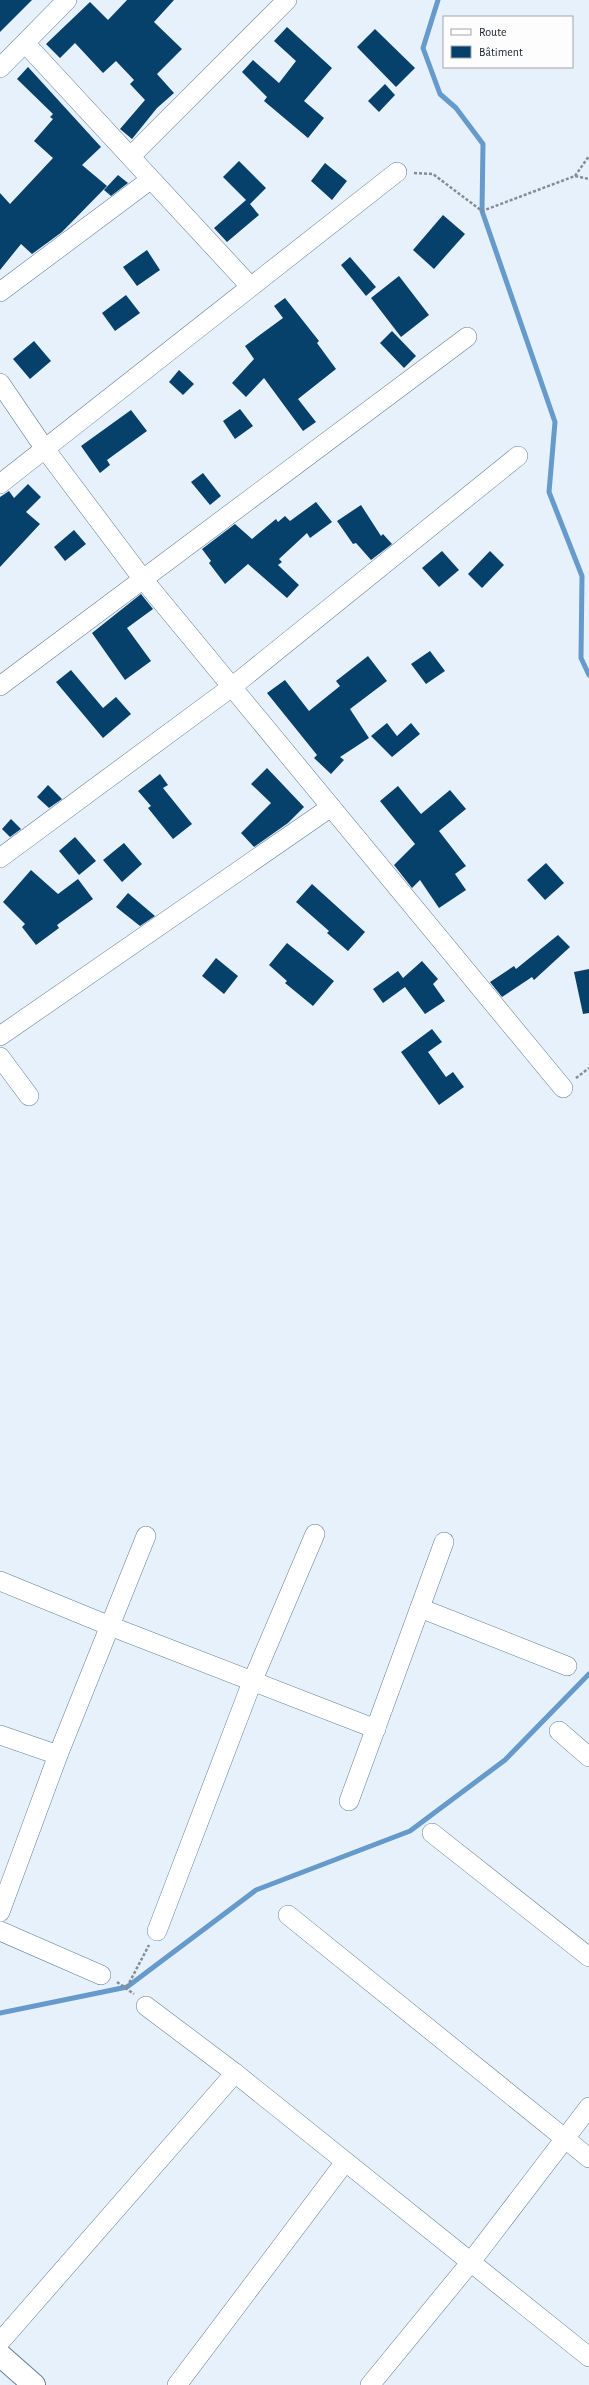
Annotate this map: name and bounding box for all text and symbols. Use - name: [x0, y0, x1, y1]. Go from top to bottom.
- legend: [443, 16, 573, 68]
- text: Route: [479, 26, 506, 38]
- text: Bâtiment: [479, 46, 523, 58]

